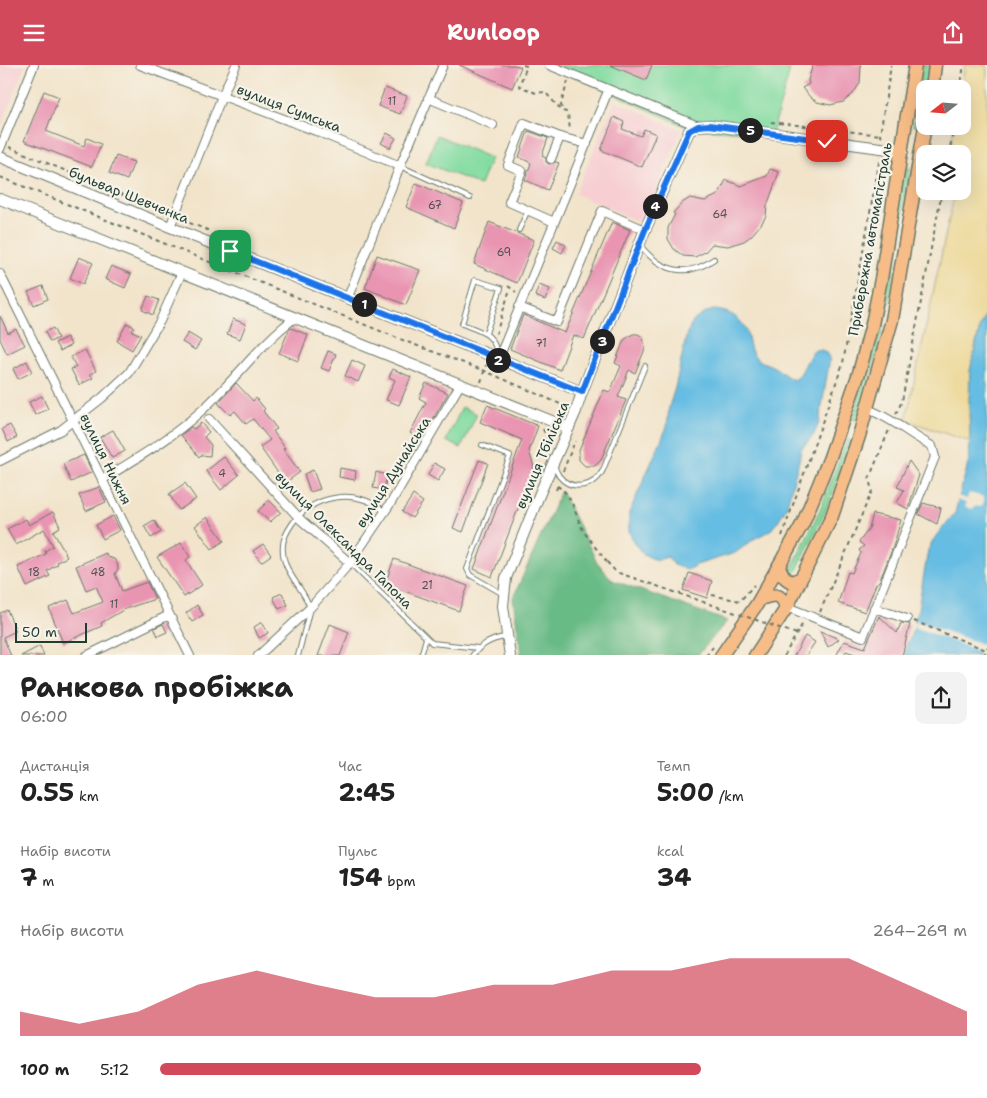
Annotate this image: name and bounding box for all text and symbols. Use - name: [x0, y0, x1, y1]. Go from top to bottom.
- text: Runloop: [447, 18, 540, 47]
- icon: menu: [20, 19, 48, 47]
- icon: share: [939, 19, 967, 47]
- street label: вулиця Сумська: [234, 80, 344, 136]
- north arrow: [916, 80, 971, 135]
- map controls: [916, 80, 971, 200]
- house number: 11: [388, 94, 396, 109]
- pin: 5: [738, 117, 762, 143]
- pin: [806, 120, 848, 162]
- text: 5: [746, 121, 755, 139]
- icon: check: [813, 127, 841, 155]
- street label: Прибережна автомагістраль: [844, 141, 896, 337]
- button: layers: [916, 145, 971, 200]
- street label: бульвар Шевченка: [66, 163, 192, 227]
- pin: 4: [642, 193, 668, 219]
- text: 4: [651, 197, 660, 215]
- house number: 67: [428, 198, 442, 213]
- house number: 64: [712, 207, 728, 222]
- pin: [209, 230, 251, 272]
- icon: arrive: [216, 237, 244, 265]
- house number: 69: [497, 245, 511, 260]
- pin: 1: [352, 291, 376, 317]
- text: 1: [361, 295, 368, 313]
- pin: 3: [590, 329, 614, 353]
- text: 3: [598, 332, 607, 350]
- house number: 71: [535, 336, 547, 351]
- pin: 2: [486, 347, 510, 373]
- text: 2: [494, 351, 503, 369]
- street label: вулиця Тбіліська: [511, 398, 573, 511]
- street label: вулиця Нижня: [76, 410, 136, 508]
- street label: вулиця Дунайська: [352, 413, 435, 531]
- house number: 4: [218, 466, 226, 481]
- street label: вулиця Олександра Гапона: [271, 467, 417, 613]
- house number: 18: [28, 565, 40, 580]
- house number: 48: [90, 565, 106, 580]
- house number: 21: [421, 578, 433, 593]
- house number: 11: [110, 597, 118, 612]
- scale bar: [15, 621, 88, 644]
- text: 50 m: [22, 623, 57, 641]
- text: Ранкова пробіжка: [20, 668, 293, 706]
- button: share: [915, 672, 967, 724]
- text: 06:00: [20, 706, 68, 727]
- text: Дистанція: [20, 757, 90, 775]
- text: Час: [338, 757, 362, 775]
- text: Темп: [657, 757, 691, 775]
- text: 0.55: [20, 775, 74, 809]
- text: 2:45: [338, 775, 395, 809]
- text: 5:00: [657, 775, 714, 809]
- text: km: [74, 787, 99, 805]
- text: /km: [714, 787, 744, 805]
- text: Набір висоти: [20, 842, 111, 860]
- text: Пульс: [338, 842, 378, 860]
- text: kcal: [657, 842, 684, 860]
- text: 7: [20, 860, 38, 894]
- text: 154: [338, 860, 383, 894]
- text: 34: [657, 860, 691, 894]
- text: m: [38, 872, 54, 890]
- text: bpm: [383, 872, 416, 890]
- text: Набір висоти: [20, 920, 124, 941]
- text: 264–269 m: [873, 920, 967, 941]
- text: 100 m: [20, 1059, 69, 1080]
- text: 5:12: [100, 1059, 130, 1080]

